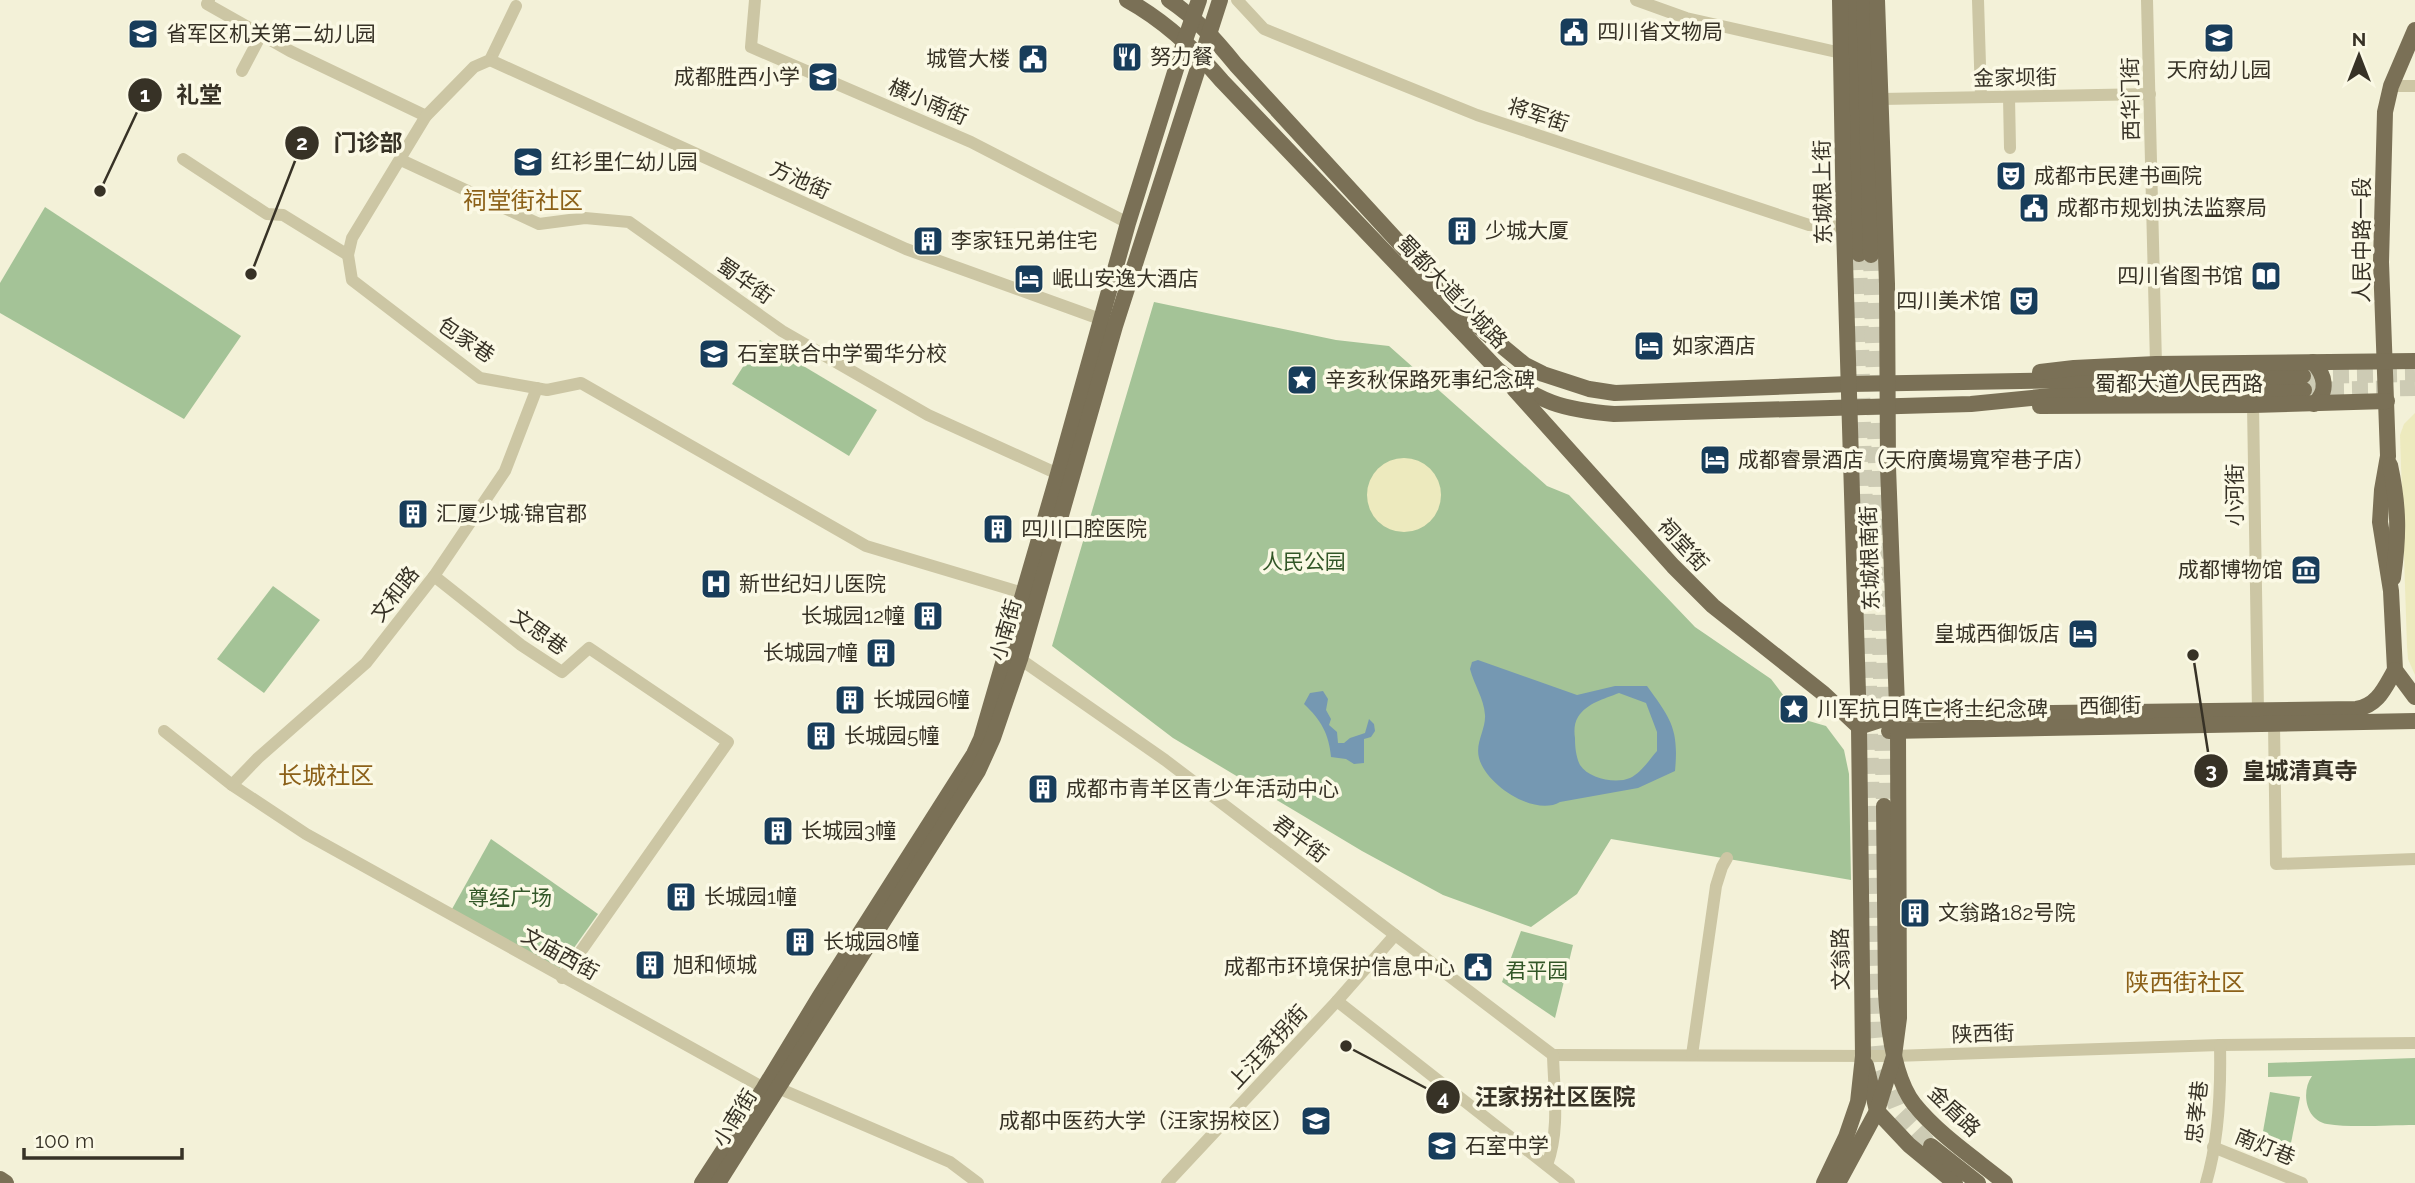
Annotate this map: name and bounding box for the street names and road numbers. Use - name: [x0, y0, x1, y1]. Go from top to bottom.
- street label: 西华门街: [2117, 57, 2144, 141]
- street label: 金家坝街: [1973, 64, 2057, 91]
- street label: 横小南街: [885, 74, 972, 129]
- street label: 将军街: [1504, 93, 1572, 136]
- street label: 东城根上街: [1809, 139, 1836, 245]
- street label: 方池街: [766, 155, 834, 204]
- street label: 人民中路一段: [2349, 177, 2374, 303]
- street label: 蜀都大道少城路: [1392, 230, 1512, 353]
- street label: 蜀华街: [712, 252, 778, 309]
- street label: 包家巷: [433, 312, 499, 368]
- street label: 蜀都大道人民西路: [2095, 371, 2263, 396]
- street label: 小河街: [2222, 464, 2247, 527]
- street label: 东城根南街: [1855, 505, 1884, 611]
- street label: 祠堂街: [1653, 513, 1714, 576]
- street label: 文和路: [365, 561, 424, 626]
- street label: 小南街: [985, 596, 1026, 664]
- street label: 文思巷: [506, 603, 572, 660]
- street label: 西御街: [2078, 692, 2142, 719]
- street label: 君平街: [1268, 810, 1333, 868]
- street label: 文庙西街: [517, 922, 603, 985]
- street label: 文翁路: [1827, 927, 1854, 991]
- street label: 上汪家拐街: [1223, 1000, 1313, 1094]
- street label: 陕西街: [1951, 1020, 2015, 1047]
- street label: 忠孝巷: [2181, 1079, 2212, 1145]
- street label: 金盾路: [1923, 1080, 1986, 1142]
- street label: 小南街: [707, 1084, 762, 1151]
- street label: 南灯巷: [2231, 1123, 2299, 1170]

